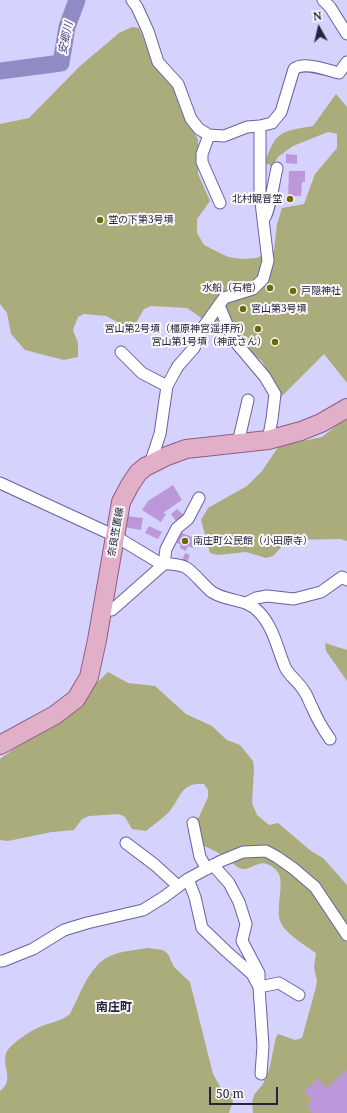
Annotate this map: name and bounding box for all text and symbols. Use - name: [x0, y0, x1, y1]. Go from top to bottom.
- north arrow: [299, 8, 339, 48]
- text: N: [312, 8, 323, 24]
- water label: 安郷川: [56, 20, 76, 56]
- place label: 北村観音堂: [232, 193, 282, 205]
- marker: 北村観音堂: [285, 194, 295, 204]
- place label: 堂の下第3号墳: [108, 214, 174, 226]
- marker: 堂の下第3号墳: [95, 215, 105, 225]
- place label: 水船（石棺）: [202, 282, 262, 294]
- marker: 水船（石棺）: [265, 283, 275, 293]
- place label: 戸隠神社: [301, 285, 341, 297]
- marker: 戸隠神社: [288, 286, 298, 296]
- place label: 宮山第3号墳: [251, 303, 307, 315]
- marker: 宮山第3号墳: [238, 304, 248, 314]
- place label: 宮山第2号墳（橿原神宮遥拝所）: [104, 323, 250, 335]
- marker: 宮山第2号墳（橿原神宮遥拝所）: [253, 324, 263, 334]
- place label: 宮山第1号墳（神武さん）: [151, 336, 267, 348]
- marker: 宮山第1号墳（神武さん）: [270, 337, 280, 347]
- street label: 奈良笠置線: [106, 506, 126, 558]
- place label: 南庄町公民館（小田原寺）: [193, 535, 313, 547]
- marker: 南庄町公民館（小田原寺）: [180, 536, 190, 546]
- district label: 南庄町: [96, 1001, 132, 1015]
- scale bar: [211, 1079, 280, 1105]
- text: 50 m: [216, 1085, 244, 1102]

